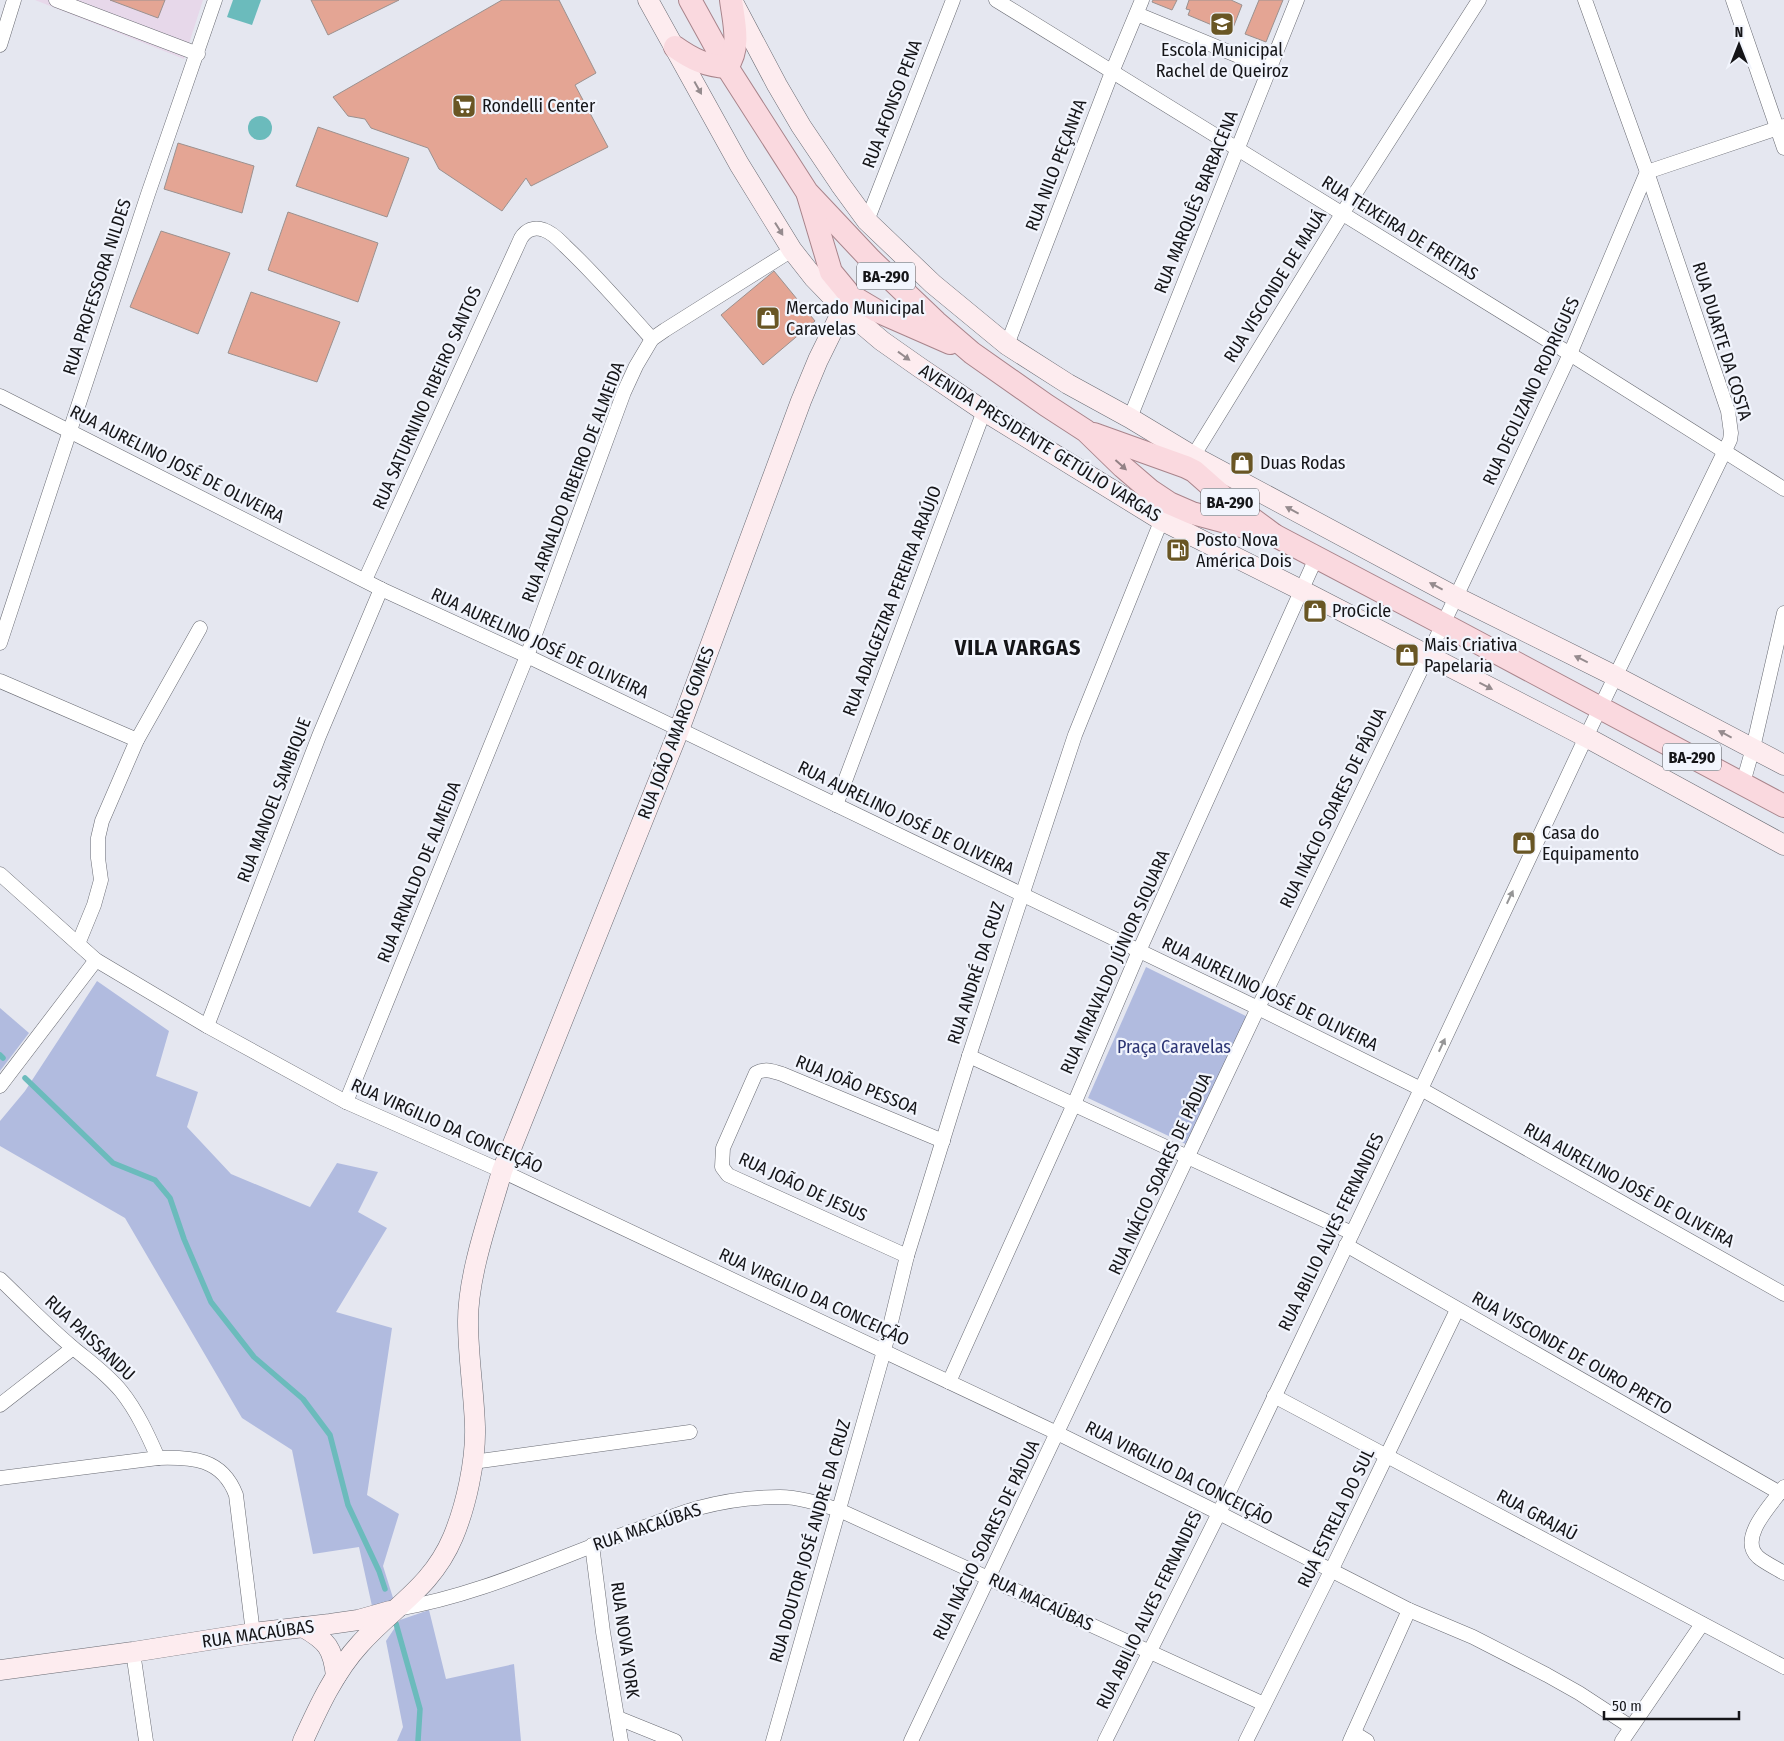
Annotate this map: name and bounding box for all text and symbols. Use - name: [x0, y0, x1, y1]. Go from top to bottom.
- school or university icon: Escola Municipal Rachel de Queiroz: [1209, 11, 1235, 37]
- north arrow: [1714, 20, 1764, 70]
- text: N: [1735, 24, 1743, 41]
- street label: RUA AFONSO PENA: [857, 36, 927, 171]
- place label: Escola Municipal Rachel de Queiroz: [1156, 39, 1288, 82]
- one-way arrow: [694, 81, 702, 95]
- supermarket icon: Rondelli Center: [451, 93, 477, 119]
- place label: Rondelli Center: [482, 95, 596, 117]
- street label: RUA NILO PEÇANHA: [1021, 95, 1091, 234]
- street label: RUA MARQUÊS BARBACENA: [1149, 107, 1243, 297]
- street label: RUA TEIXEIRA DE FREITAS: [1318, 171, 1482, 285]
- street label: RUA PROFESSORA NILDES: [58, 196, 136, 378]
- street label: RUA VISCONDE DE MAUÁ: [1218, 205, 1331, 366]
- one-way arrow: [774, 222, 784, 235]
- street label: RUA DUARTE DA COSTA: [1687, 259, 1757, 423]
- road number: BA-290: [857, 262, 915, 290]
- street label: RUA SATURNINO RIBEIRO SANTOS: [368, 283, 486, 513]
- street label: RUA DEOLIZANO RODRIGUES: [1478, 293, 1584, 489]
- place label: Mercado Municipal Caravelas: [786, 297, 925, 340]
- shop icon: Mercado Municipal Caravelas: [755, 305, 781, 331]
- one-way arrow: [897, 351, 910, 362]
- street label: RUA ARNALDO RIBEIRO DE ALMEIDA: [517, 358, 629, 606]
- street label: AVENIDA PRESIDENTE GETÚLIO VARGAS: [915, 358, 1166, 527]
- street label: RUA AURELINO JOSÉ DE OLIVEIRA: [66, 399, 289, 528]
- shop icon: Duas Rodas: [1229, 450, 1255, 476]
- place label: Duas Rodas: [1260, 452, 1346, 474]
- one-way arrow: [1115, 459, 1127, 471]
- street label: RUA ADALGEZIRA PEREIRA ARAÚJO: [837, 482, 946, 719]
- road number: BA-290: [1201, 488, 1259, 516]
- one-way arrow: [1285, 506, 1300, 514]
- place label: Posto Nova América Dois: [1196, 529, 1292, 572]
- fuel station icon: Posto Nova América Dois: [1165, 537, 1191, 563]
- street label: RUA AURELINO JOSÉ DE OLIVEIRA: [428, 582, 653, 703]
- one-way arrow: [1429, 582, 1442, 591]
- shop icon: ProCicle: [1302, 598, 1328, 624]
- place label: ProCicle: [1332, 600, 1391, 622]
- district label: VILA VARGAS: [954, 634, 1081, 661]
- place label: Mais Criativa Papelaria: [1424, 634, 1518, 677]
- shop icon: Mais Criativa Papelaria: [1394, 642, 1420, 668]
- street label: RUA JOÃO AMARO GOMES: [633, 644, 719, 822]
- one-way arrow: [1574, 655, 1588, 663]
- one-way arrow: [1479, 682, 1494, 690]
- street label: RUA INÁCIO SOARES DE PÁDUA: [1274, 703, 1391, 912]
- street label: RUA MANOEL SAMBIQUE: [232, 714, 316, 886]
- one-way arrow: [1718, 730, 1733, 738]
- road number: BA-290: [1663, 744, 1721, 770]
- street label: RUA AURELINO JOSÉ DE OLIVEIRA: [794, 755, 1019, 880]
- street label: RUA ARNALDO DE ALMEIDA: [373, 778, 466, 966]
- place label: Casa do Equipamento: [1542, 822, 1639, 865]
- shop icon: Casa do Equipamento: [1511, 830, 1537, 856]
- street label: RUA MIRAVALDO JÚNIOR SIQUARA: [1055, 846, 1175, 1078]
- one-way arrow: [1506, 890, 1515, 905]
- street label: RUA ANDRÉ DA CRUZ: [942, 899, 1009, 1047]
- street label: RUA AURELINO JOSÉ DE OLIVEIRA: [1158, 931, 1383, 1056]
- park label: Praça Caravelas: [1117, 1036, 1231, 1058]
- one-way arrow: [1438, 1038, 1446, 1052]
- street label: RUA JOÃO PESSOA: [792, 1050, 922, 1120]
- street label: RUA INÁCIO SOARES DE PÁDUA: [1103, 1069, 1217, 1278]
- street label: RUA VIRGILIO DA CONCEIÇÃO: [348, 1074, 546, 1178]
- street label: RUA AURELINO JOSÉ DE OLIVEIRA: [1520, 1117, 1739, 1252]
- street label: RUA ABILIO ALVES FERNANDES: [1273, 1129, 1389, 1335]
- street label: RUA JOÃO DE JESUS: [735, 1148, 871, 1226]
- street label: RUA VIRGILIO DA CONCEIÇÃO: [715, 1243, 913, 1351]
- street label: RUA VISCONDE DE OURO PRETO: [1468, 1287, 1676, 1419]
- street label: RUA PAISSANDU: [40, 1291, 140, 1385]
- street label: RUA VIRGILIO DA CONCEIÇÃO: [1082, 1416, 1276, 1530]
- street label: RUA DOUTOR JOSÉ ANDRE DA CRUZ: [764, 1417, 855, 1665]
- street label: RUA INÁCIO SOARES DE PÁDUA: [927, 1435, 1044, 1644]
- street label: RUA ESTRELA DO SUL: [1293, 1445, 1379, 1591]
- street label: RUA GRAJAÚ: [1493, 1484, 1582, 1545]
- street label: RUA MACAÚBAS: [590, 1497, 704, 1556]
- street label: RUA ABILIO ALVES FERNANDES: [1091, 1507, 1207, 1713]
- street label: RUA MACAÚBAS: [985, 1567, 1097, 1636]
- street label: RUA NOVA YORK: [606, 1580, 644, 1700]
- street label: RUA MACAÚBAS: [200, 1614, 316, 1653]
- scale bar: [1604, 1688, 1739, 1720]
- text: 50 m: [1612, 1697, 1642, 1715]

